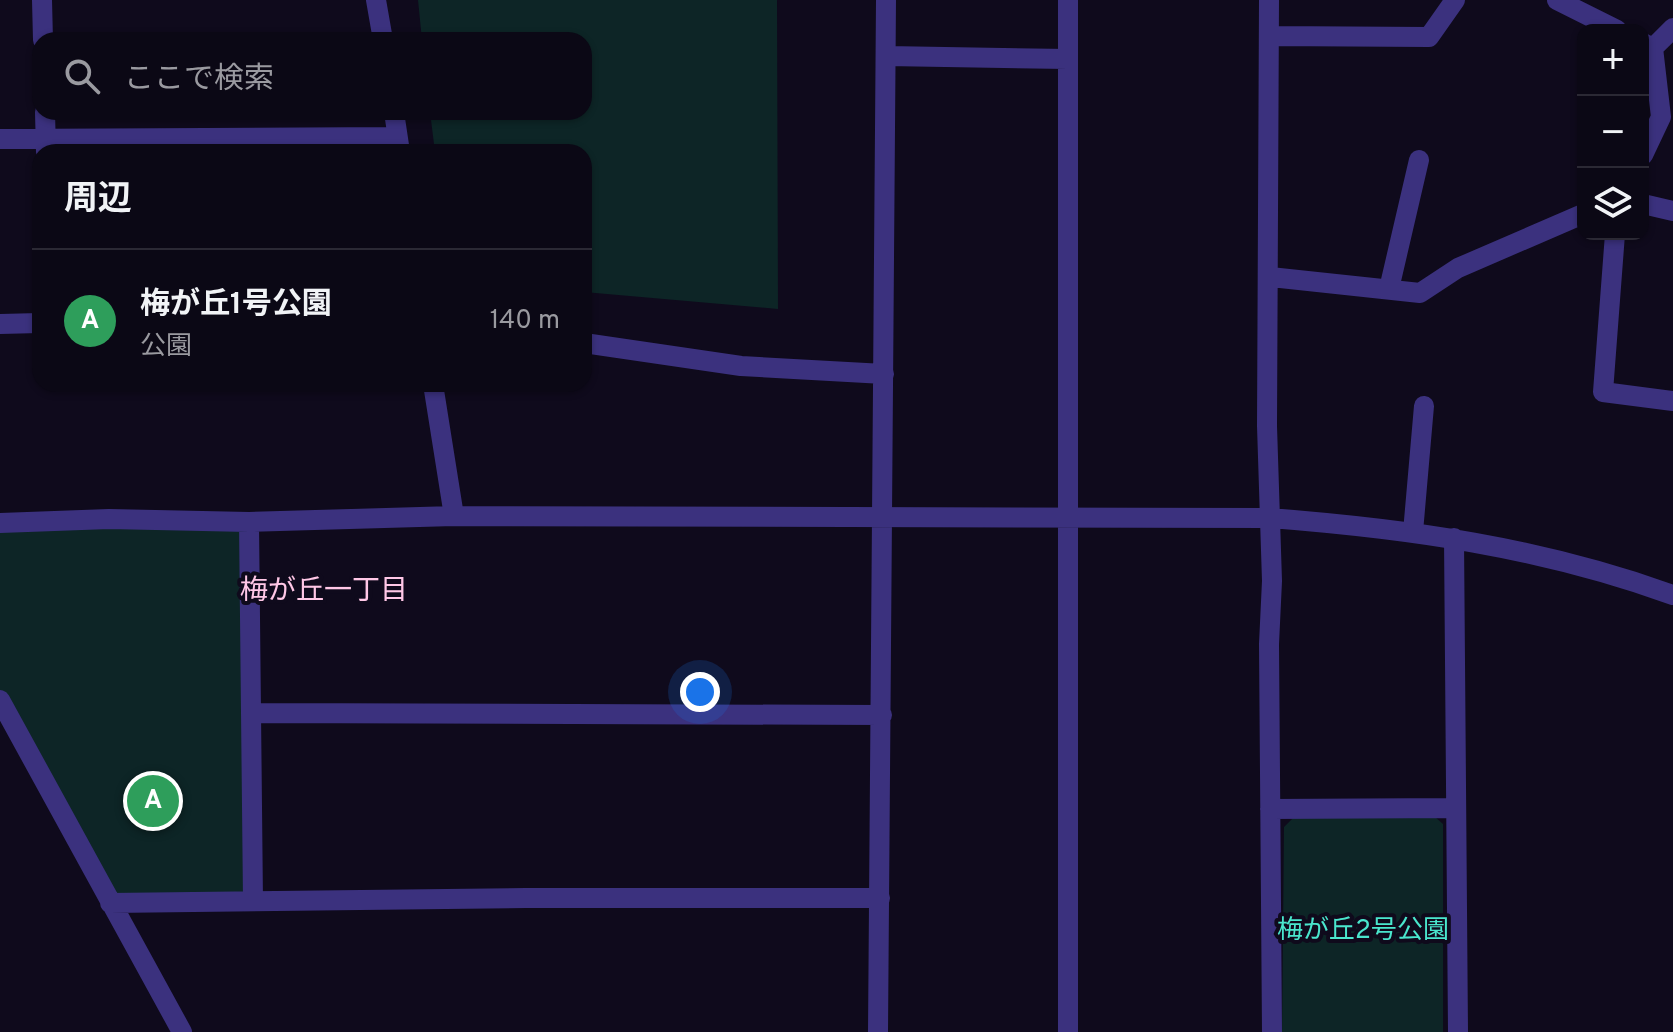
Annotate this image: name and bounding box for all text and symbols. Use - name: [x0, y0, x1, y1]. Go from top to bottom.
- map controls: [1577, 24, 1649, 240]
- button: +: [1577, 24, 1649, 96]
- search box: [32, 32, 592, 120]
- icon: search: [60, 54, 104, 98]
- text: ここで検索: [124, 62, 274, 99]
- button: −: [1577, 96, 1649, 168]
- button: layers: [1577, 168, 1649, 240]
- text: 周辺: [64, 179, 132, 222]
- text: 梅が丘1号公園: [140, 287, 332, 324]
- text: A: [81, 305, 99, 338]
- text: 140 m: [490, 305, 560, 338]
- text: 公園: [140, 331, 192, 364]
- district label: 梅が丘一丁目: [240, 574, 408, 610]
- your location: [680, 672, 720, 712]
- pin: A: [127, 771, 179, 831]
- park label: 梅が丘2号公園: [1277, 915, 1449, 948]

